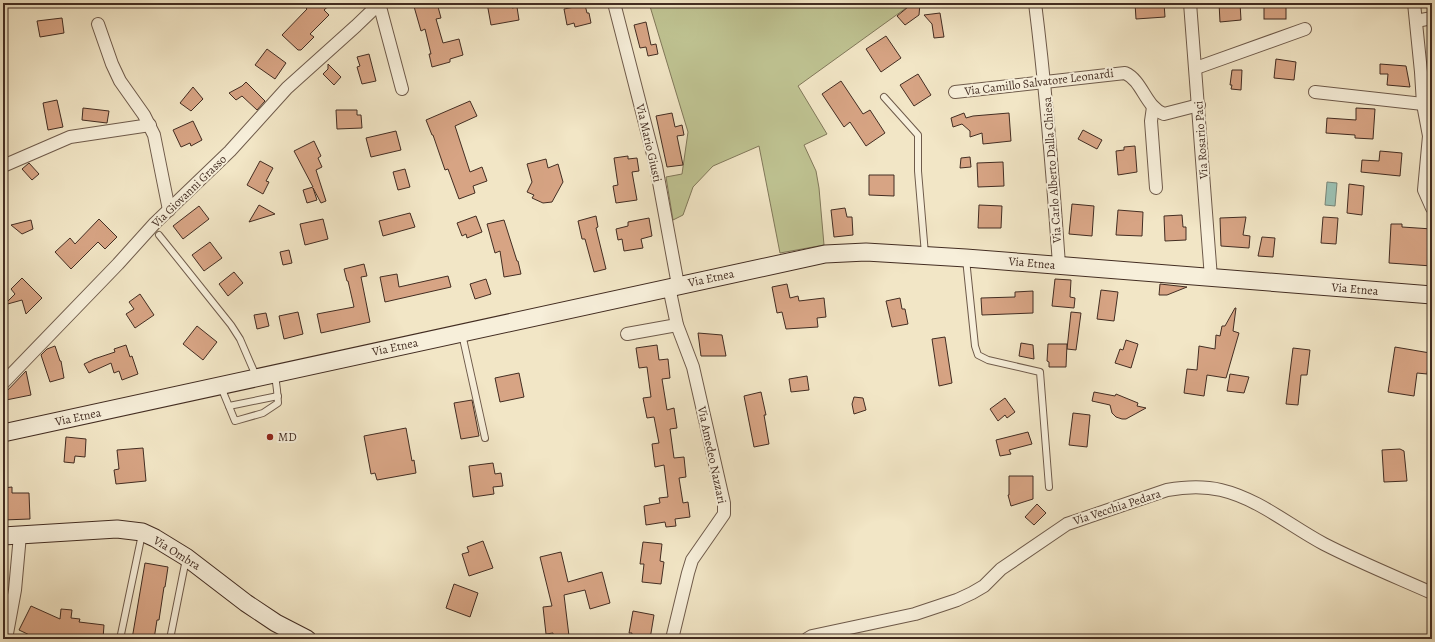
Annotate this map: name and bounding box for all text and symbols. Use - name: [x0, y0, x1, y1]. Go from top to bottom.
- street label: Via Camillo Salvatore Leonardi: [962, 65, 1115, 99]
- street label: Via Carlo Alberto Dalla Chiesa: [1039, 96, 1065, 244]
- street label: Via Rosario Paci: [1190, 100, 1212, 181]
- street label: Via Mario Giusti: [632, 101, 666, 184]
- street label: Via Giovanni Grasso: [147, 151, 230, 232]
- street label: Via Etnea: [1007, 253, 1056, 273]
- street label: Via Etnea: [685, 265, 736, 291]
- street label: Via Etnea: [1330, 279, 1379, 299]
- street label: Via Etnea: [369, 334, 420, 360]
- street label: Via Etnea: [52, 404, 103, 430]
- street label: Via Amedeo Nazzari: [694, 404, 730, 505]
- place label: MD: [278, 429, 297, 445]
- marker: MD: [265, 432, 275, 442]
- street label: Via Vecchia Pedara: [1070, 485, 1163, 529]
- street label: Via Ombra: [150, 532, 204, 574]

